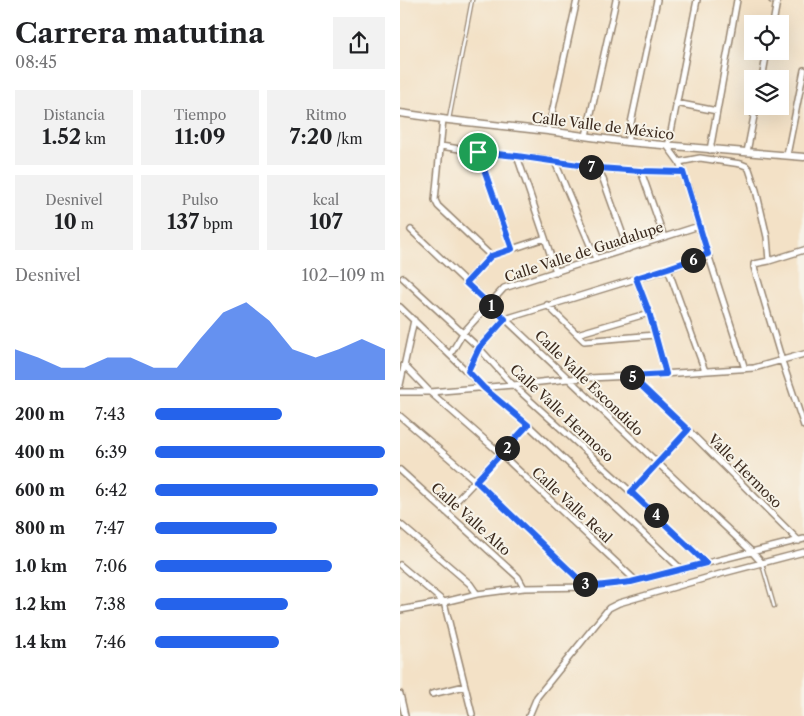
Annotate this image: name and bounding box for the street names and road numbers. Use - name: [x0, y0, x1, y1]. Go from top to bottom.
- street label: Calle Valle de México: [531, 108, 675, 144]
- street label: Calle Valle de Guadalupe: [502, 218, 666, 286]
- street label: Calle Valle Escondido: [531, 327, 647, 439]
- street label: Calle Valle Hermoso: [506, 360, 618, 466]
- street label: Valle Hermoso: [703, 429, 786, 512]
- street label: Calle Valle Real: [528, 463, 616, 547]
- street label: Calle Valle Alto: [427, 478, 515, 560]

